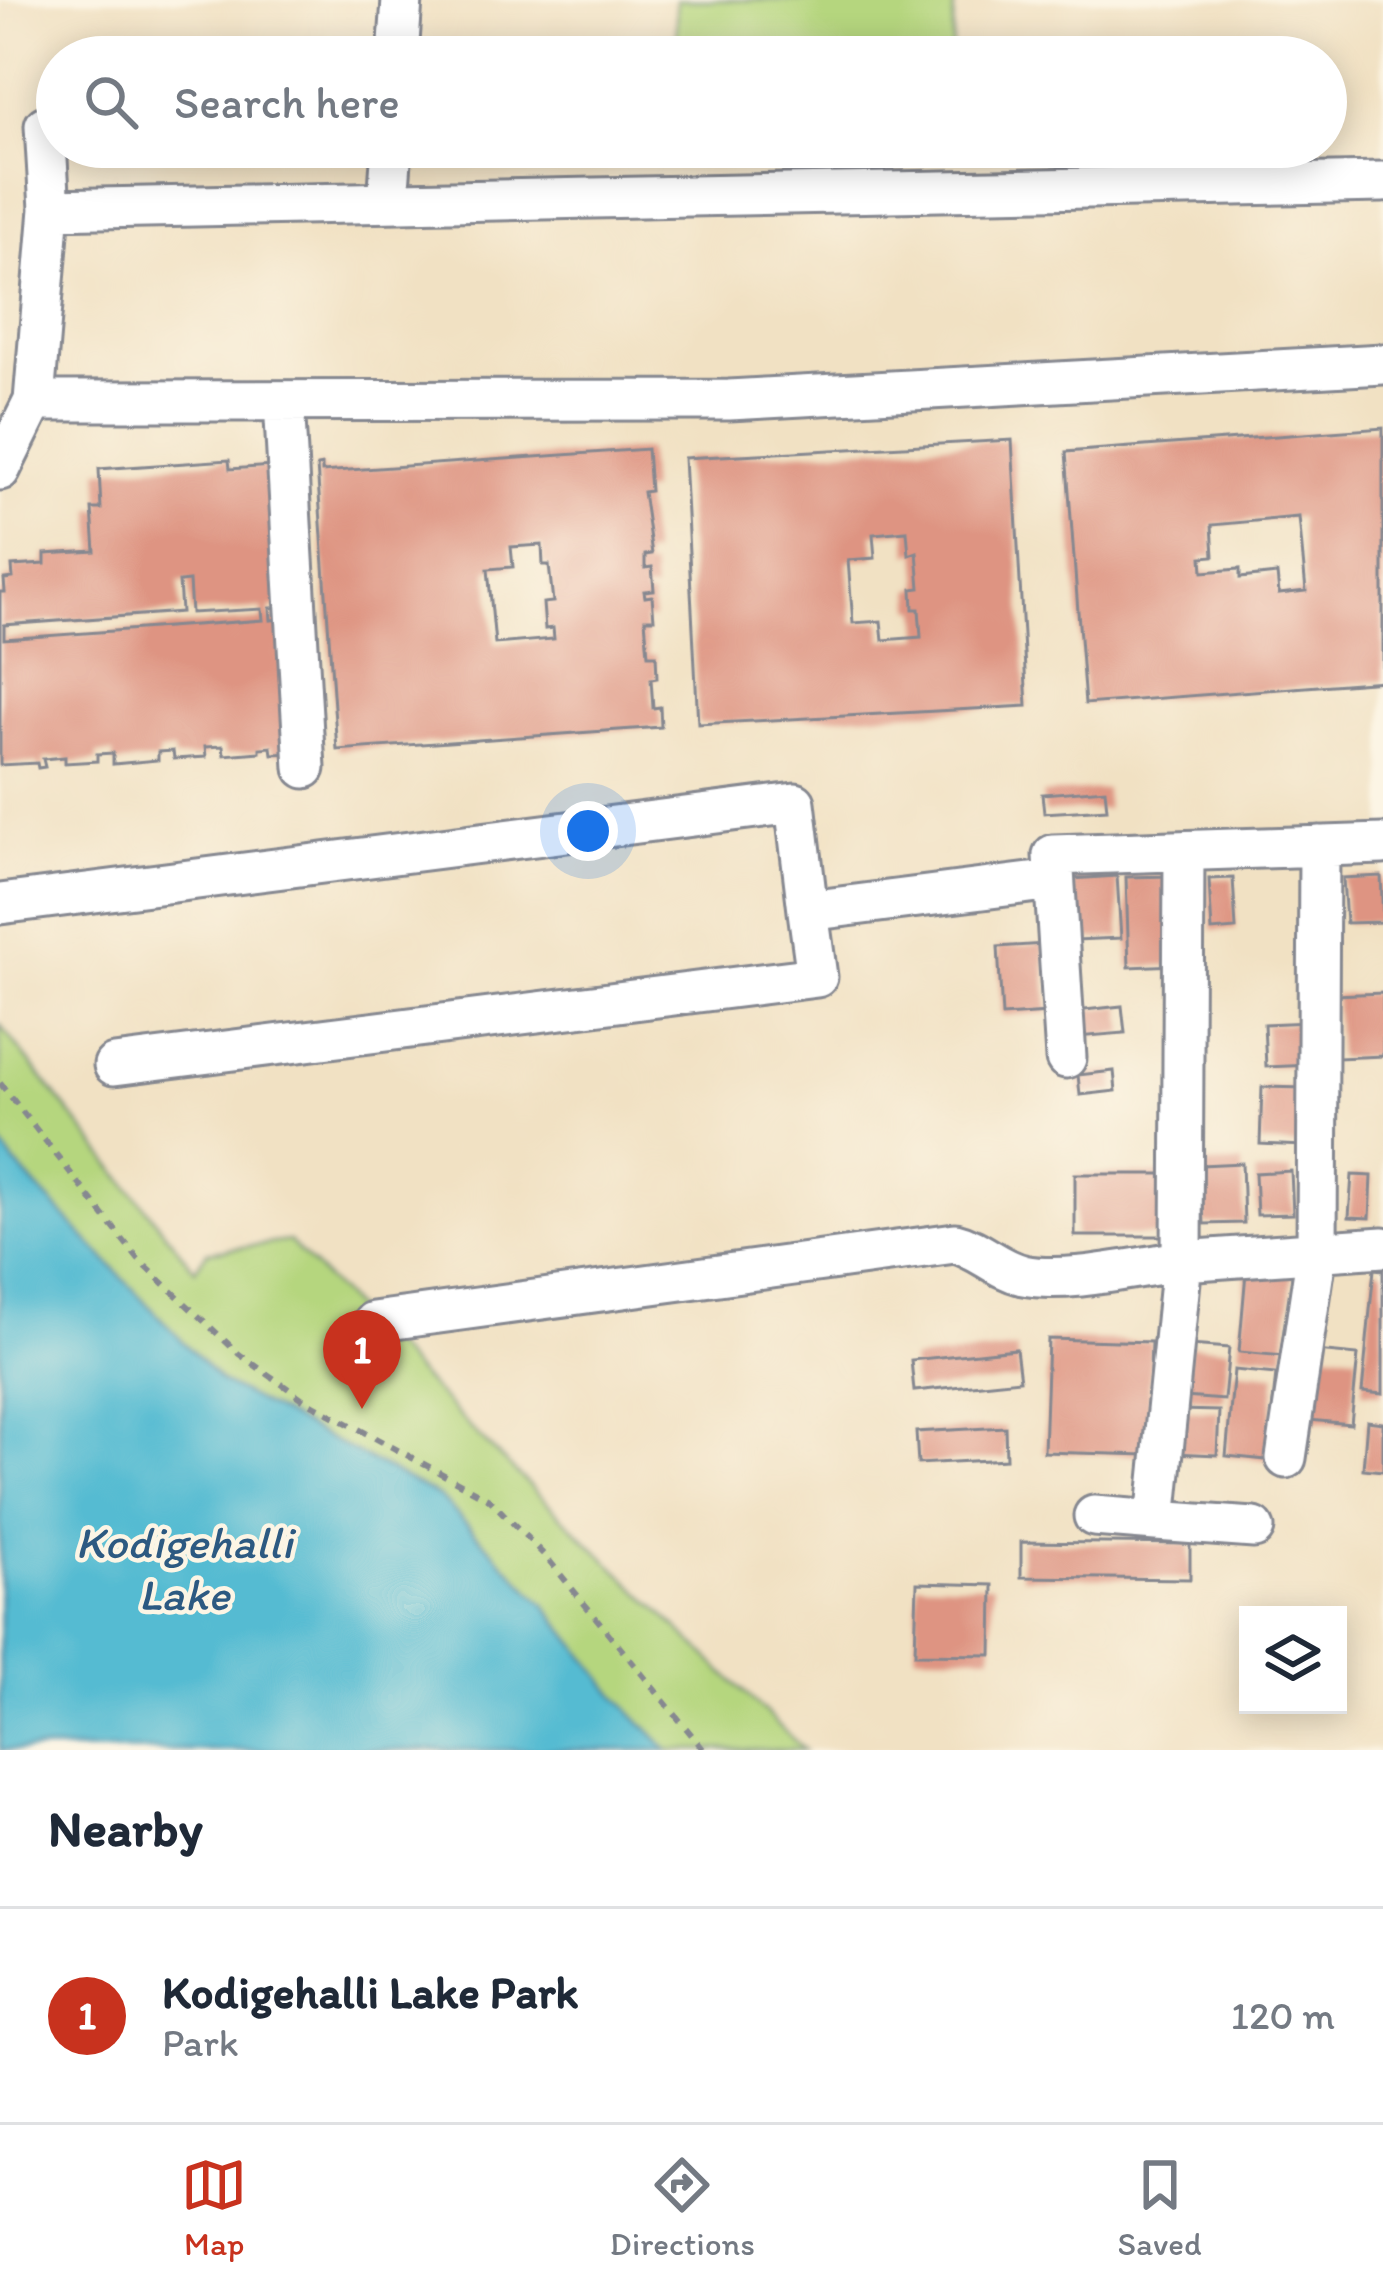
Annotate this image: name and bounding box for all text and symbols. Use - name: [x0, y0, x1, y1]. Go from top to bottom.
- search box: [36, 36, 1347, 168]
- icon: search: [78, 69, 144, 135]
- text: Search here: [174, 75, 400, 129]
- your location: [558, 801, 618, 861]
- pin: 1: [323, 1310, 401, 1409]
- water label: Kodigehalli Lake: [76, 1515, 297, 1621]
- map controls: [1239, 1606, 1347, 1714]
- button: layers: [1239, 1606, 1347, 1714]
- text: Nearby: [48, 1798, 203, 1859]
- text: Kodigehalli Lake Park: [162, 1965, 579, 2019]
- text: 1: [78, 1992, 96, 2039]
- text: 120 m: [1231, 1992, 1335, 2039]
- text: Park: [162, 2019, 239, 2066]
- tab: Map: [181, 2152, 247, 2263]
- tab: Directions: [610, 2152, 755, 2263]
- tab: Saved: [1118, 2152, 1202, 2263]

